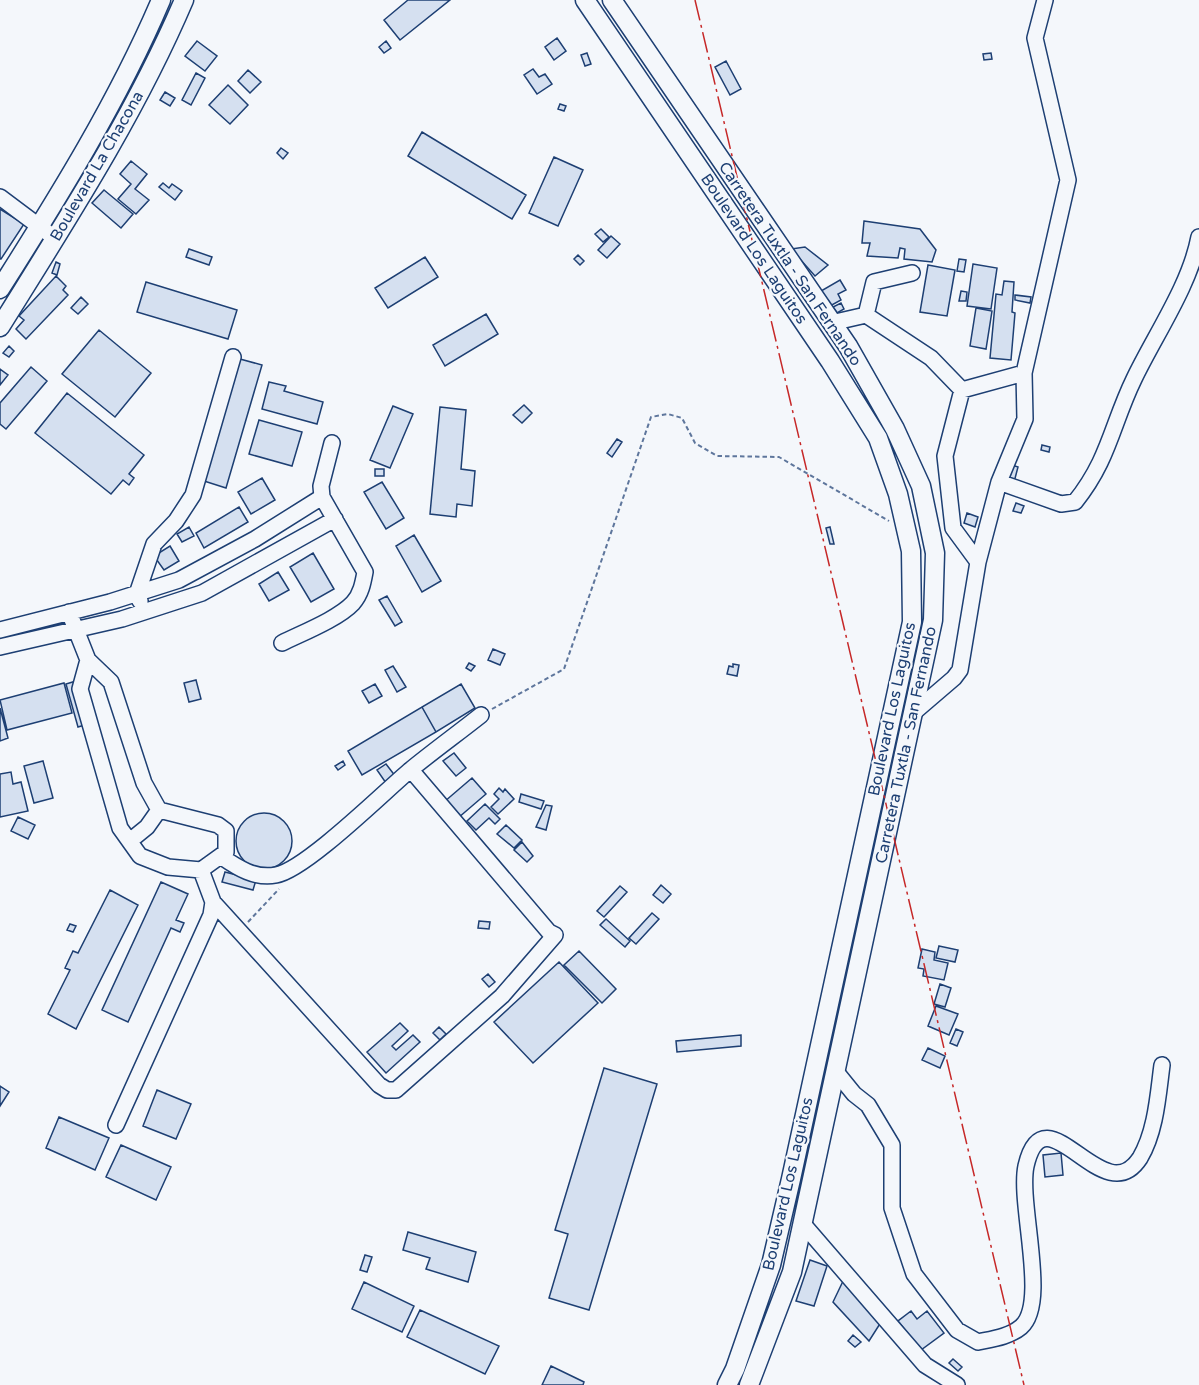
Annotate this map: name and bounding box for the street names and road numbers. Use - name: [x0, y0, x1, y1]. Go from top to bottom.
- street label: Boulevard La Chacona: [46, 87, 148, 245]
- street label: Carretera Tuxtla - San Fernando: [714, 158, 866, 370]
- street label: Boulevard Los Laguitos: [696, 170, 812, 328]
- street label: Boulevard Los Laguitos: [864, 620, 920, 798]
- street label: Carretera Tuxtla - San Fernando: [871, 625, 941, 865]
- street label: Boulevard Los Laguitos: [758, 1095, 818, 1273]

